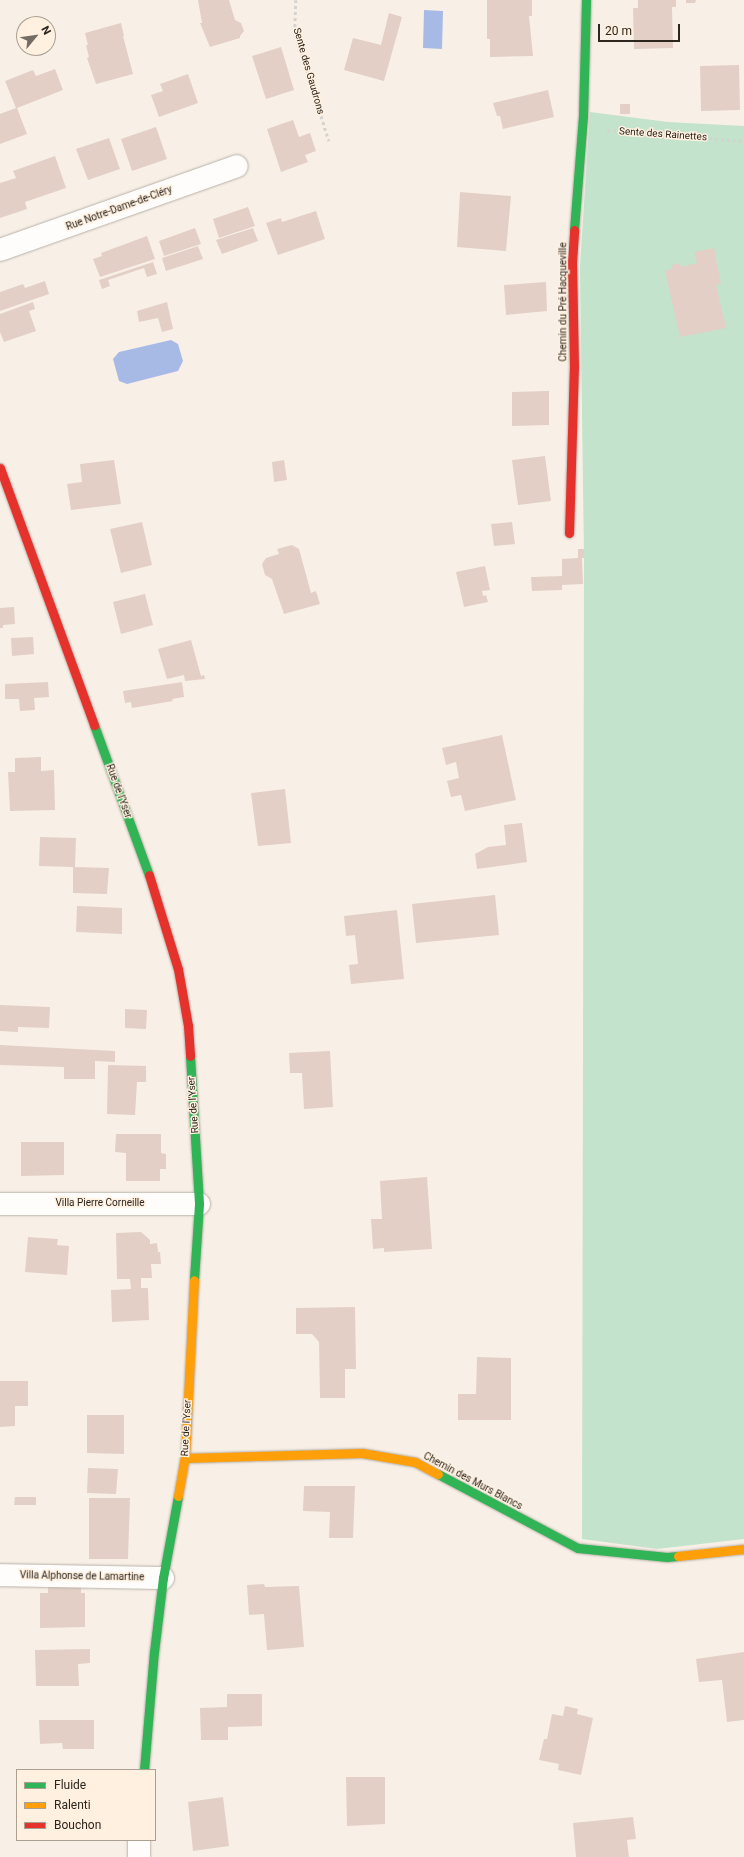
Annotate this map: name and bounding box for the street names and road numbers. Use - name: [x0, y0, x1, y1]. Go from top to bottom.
- street label: Sente des Gaudrons: [291, 26, 327, 116]
- street label: Sente des Rainettes: [619, 125, 707, 143]
- street label: Rue Notre-Dame-de-Cléry: [64, 183, 174, 233]
- street label: Chemin du Pré Hacqueville: [557, 242, 569, 362]
- street label: Rue de l'Yser: [104, 762, 134, 820]
- street label: Rue de l'Yser: [185, 1076, 201, 1134]
- street label: Villa Pierre Corneille: [55, 1197, 145, 1209]
- street label: Rue de l'Yser: [179, 1399, 193, 1457]
- street label: Chemin des Murs Blancs: [421, 1450, 525, 1512]
- street label: Villa Alphonse de Lamartine: [20, 1569, 144, 1583]

